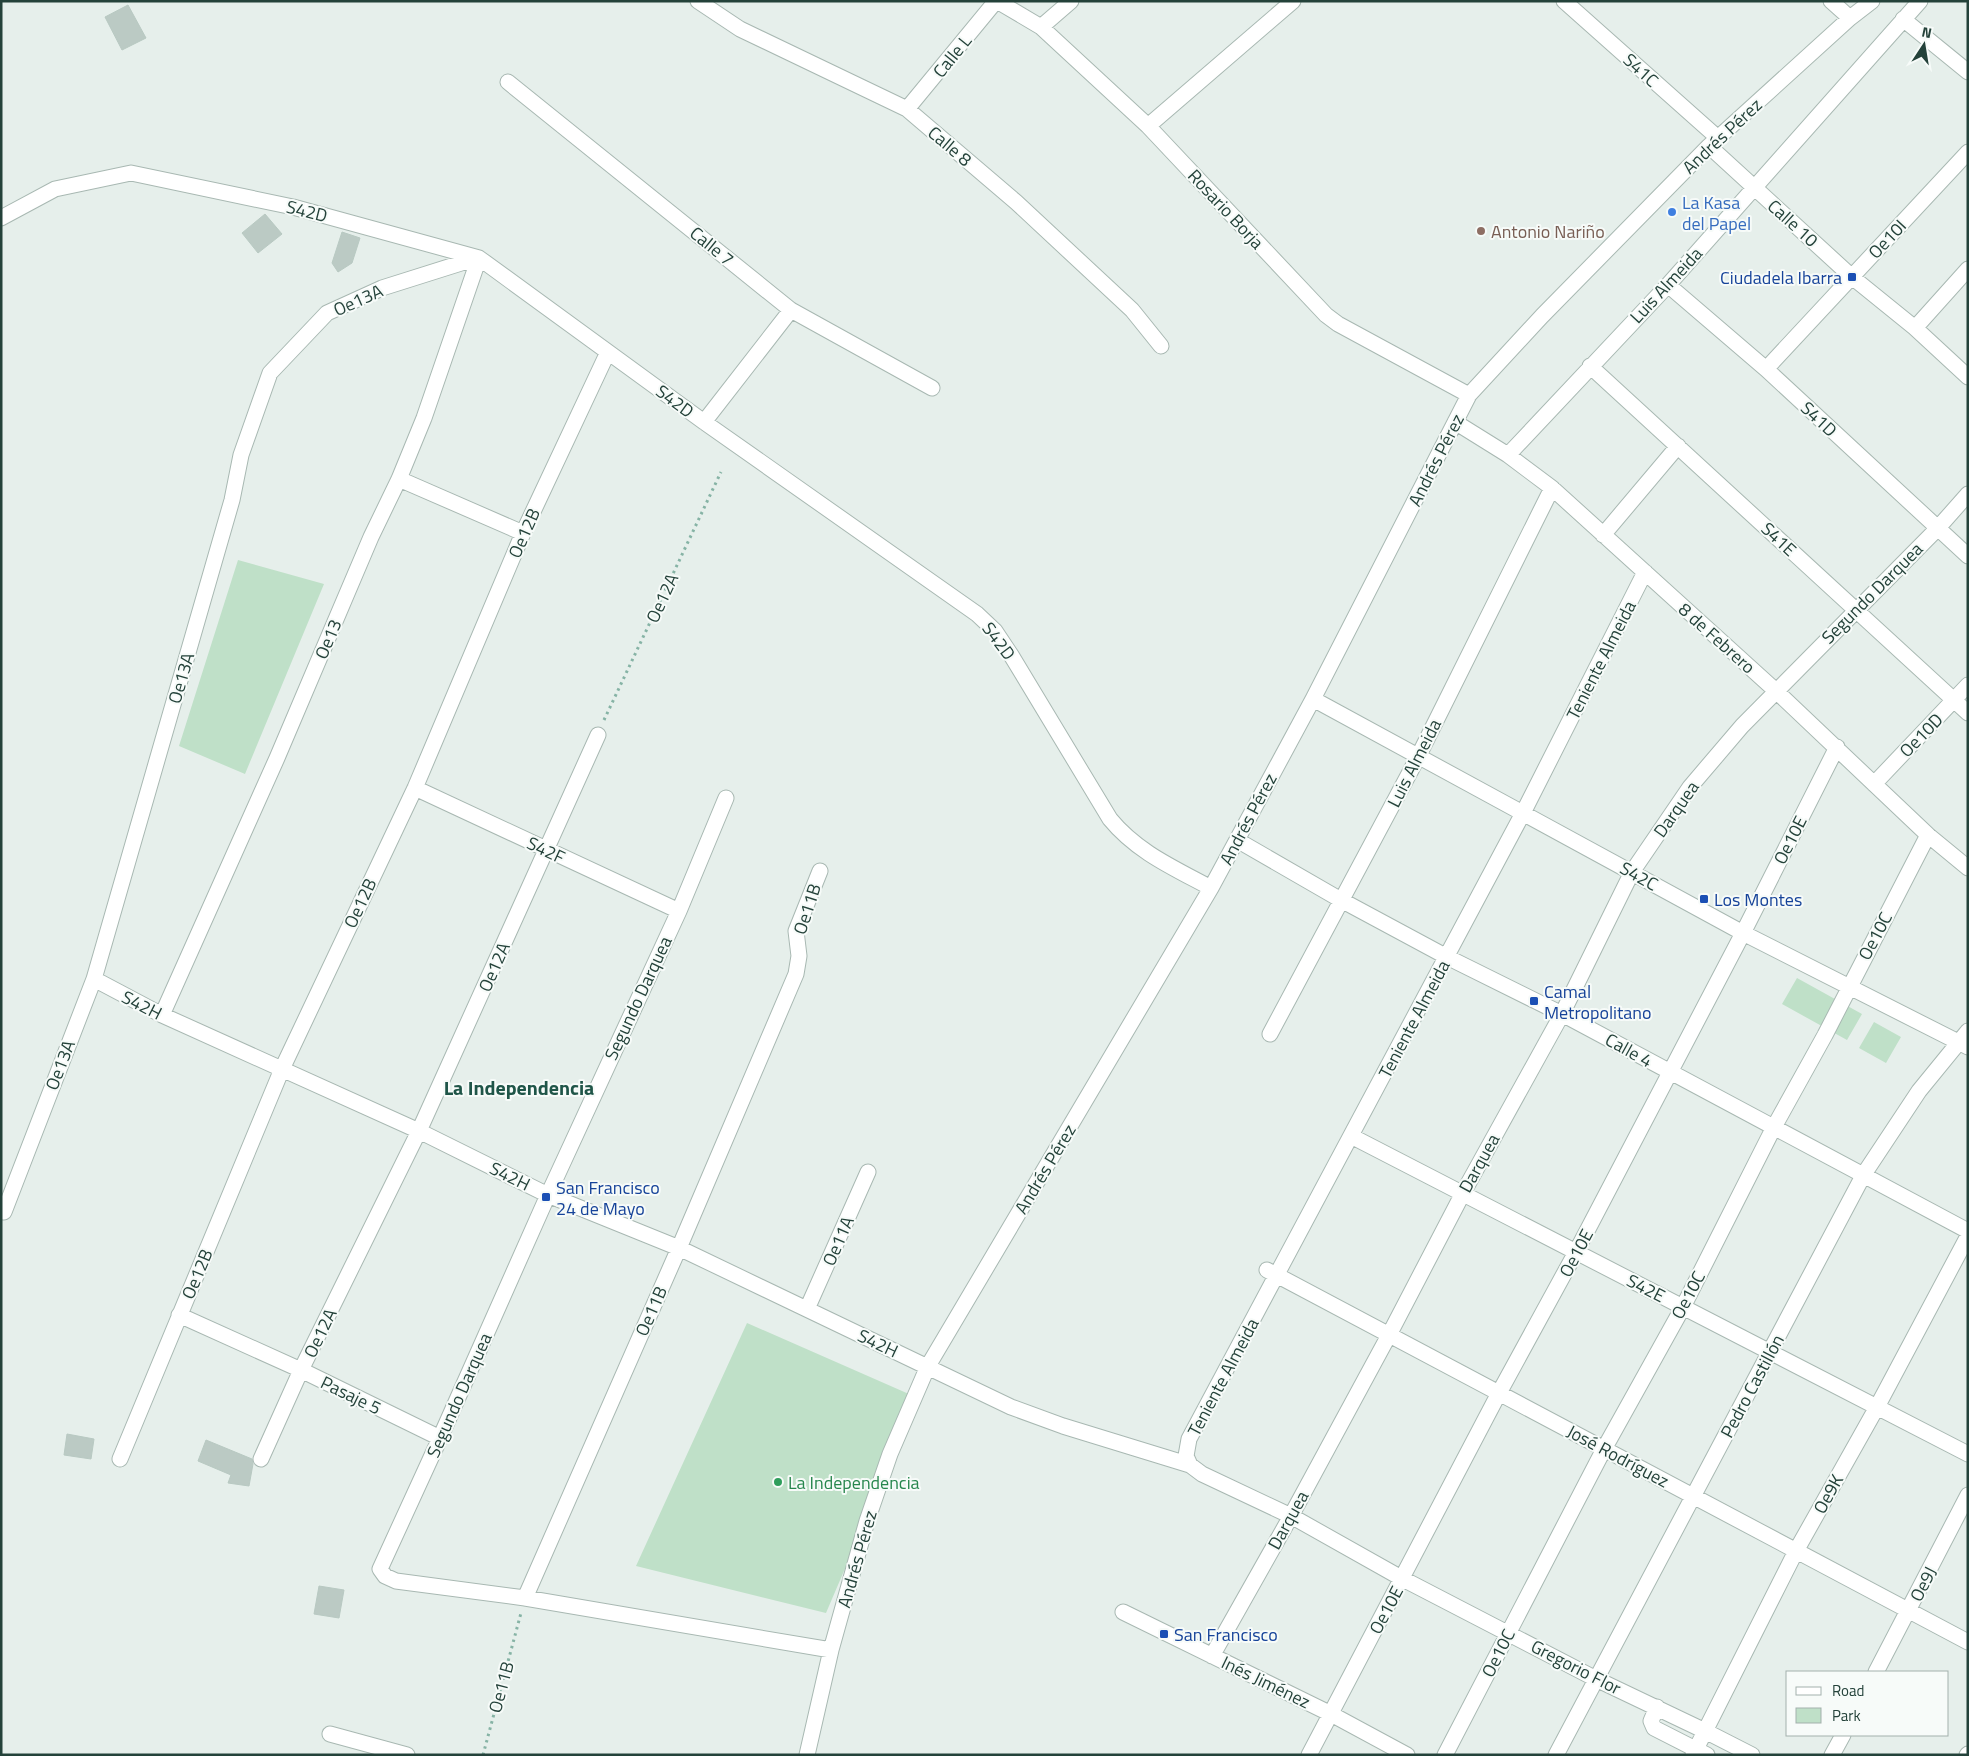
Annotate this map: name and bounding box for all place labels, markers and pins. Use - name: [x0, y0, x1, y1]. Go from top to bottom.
- place label: La Kasa del Papel: [1682, 189, 1751, 237]
- marker: La Kasa del Papel: [1666, 206, 1678, 218]
- place label: Antonio Nariño: [1491, 218, 1605, 245]
- marker: Antonio Nariño: [1475, 225, 1487, 237]
- place label: Ciudadela Ibarra: [1720, 264, 1842, 291]
- marker: Ciudadela Ibarra: [1846, 271, 1858, 283]
- place label: Los Montes: [1714, 886, 1802, 913]
- marker: Los Montes: [1698, 893, 1710, 905]
- place label: Camal Metropolitano: [1544, 978, 1652, 1026]
- marker: Camal Metropolitano: [1528, 995, 1540, 1007]
- place label: San Francisco 24 de Mayo: [556, 1174, 660, 1222]
- marker: San Francisco 24 de Mayo: [540, 1191, 552, 1203]
- place label: La Independencia: [788, 1469, 920, 1496]
- marker: La Independencia: [772, 1476, 784, 1488]
- place label: San Francisco: [1174, 1621, 1278, 1648]
- marker: San Francisco: [1158, 1628, 1170, 1640]

